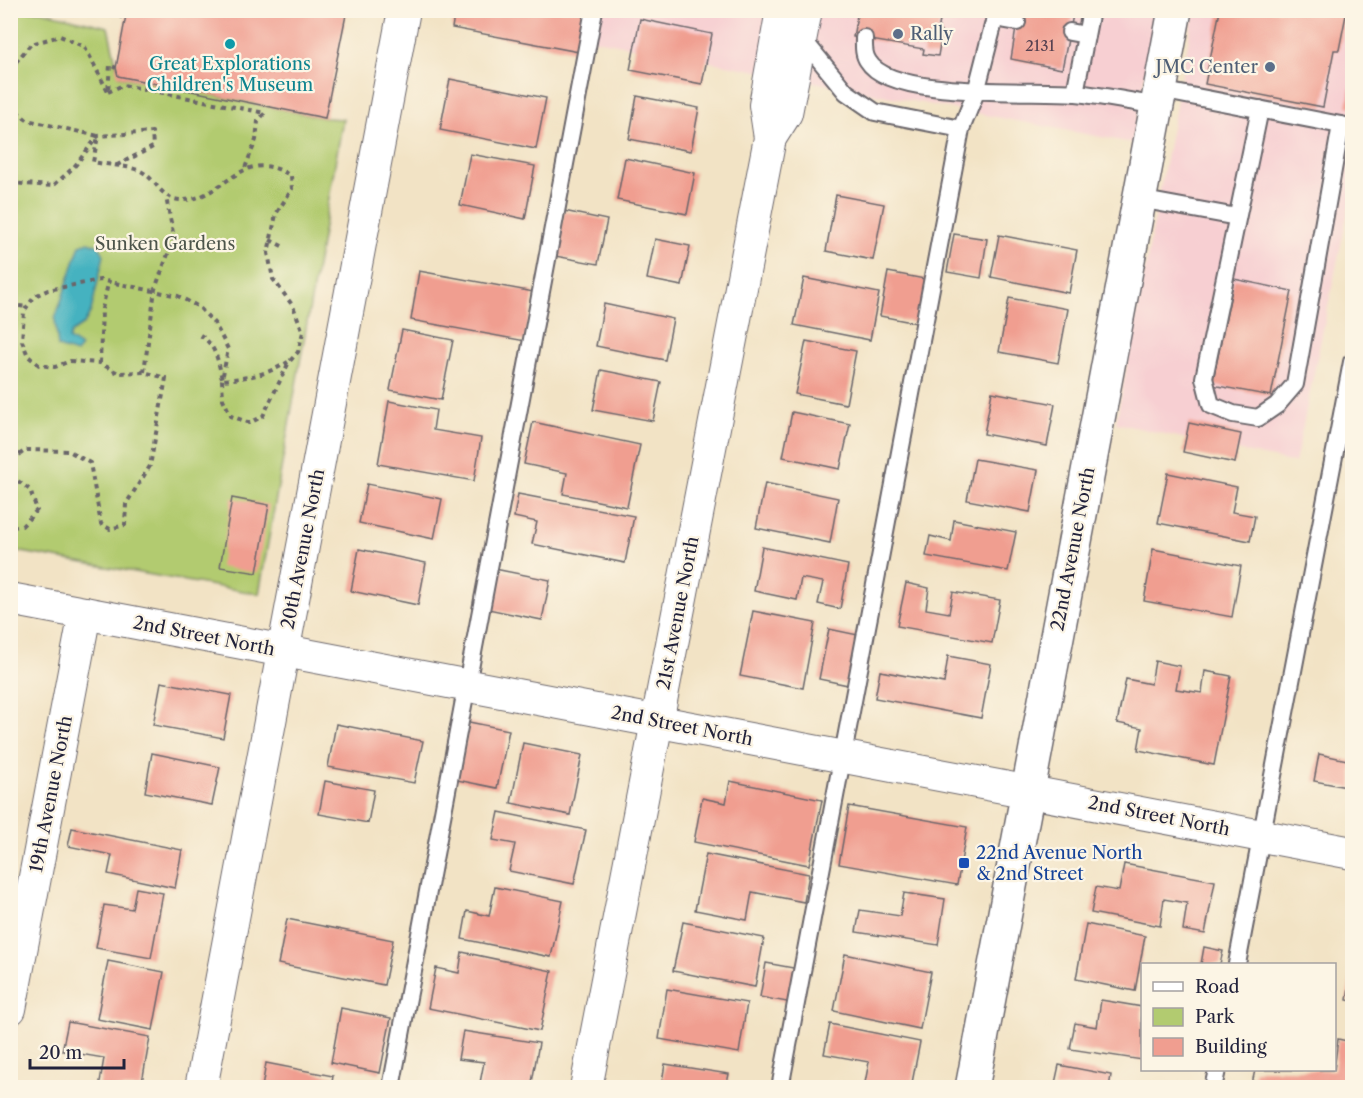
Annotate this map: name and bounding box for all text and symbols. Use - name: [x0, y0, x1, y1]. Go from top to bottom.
- place label: Rally: [910, 23, 954, 45]
- marker: Rally: [891, 27, 905, 41]
- house number: 2131: [1025, 36, 1055, 55]
- marker: Great Explorations Children's Museum: [223, 37, 237, 51]
- place label: Great Explorations Children's Museum: [147, 53, 313, 96]
- place label: JMC Center: [1153, 56, 1258, 78]
- marker: JMC Center: [1263, 60, 1277, 74]
- park label: Sunken Gardens: [95, 233, 235, 255]
- street label: 22nd Avenue North: [1046, 465, 1100, 633]
- street label: 20th Avenue North: [277, 467, 329, 631]
- street label: 21st Avenue North: [652, 535, 704, 691]
- street label: 2nd Street North: [131, 611, 277, 661]
- street label: 2nd Street North: [609, 701, 755, 751]
- street label: 19th Avenue North: [25, 714, 77, 874]
- street label: 2nd Street North: [1086, 791, 1232, 841]
- place label: 22nd Avenue North & 2nd Street: [976, 842, 1142, 885]
- marker: 22nd Avenue North & 2nd Street: [957, 856, 971, 870]
- legend: [1141, 963, 1336, 1071]
- text: Road: [1195, 976, 1240, 998]
- text: Park: [1195, 1006, 1236, 1028]
- scale bar: [30, 1032, 124, 1070]
- text: Building: [1195, 1036, 1267, 1058]
- text: 20 m: [39, 1042, 83, 1064]

